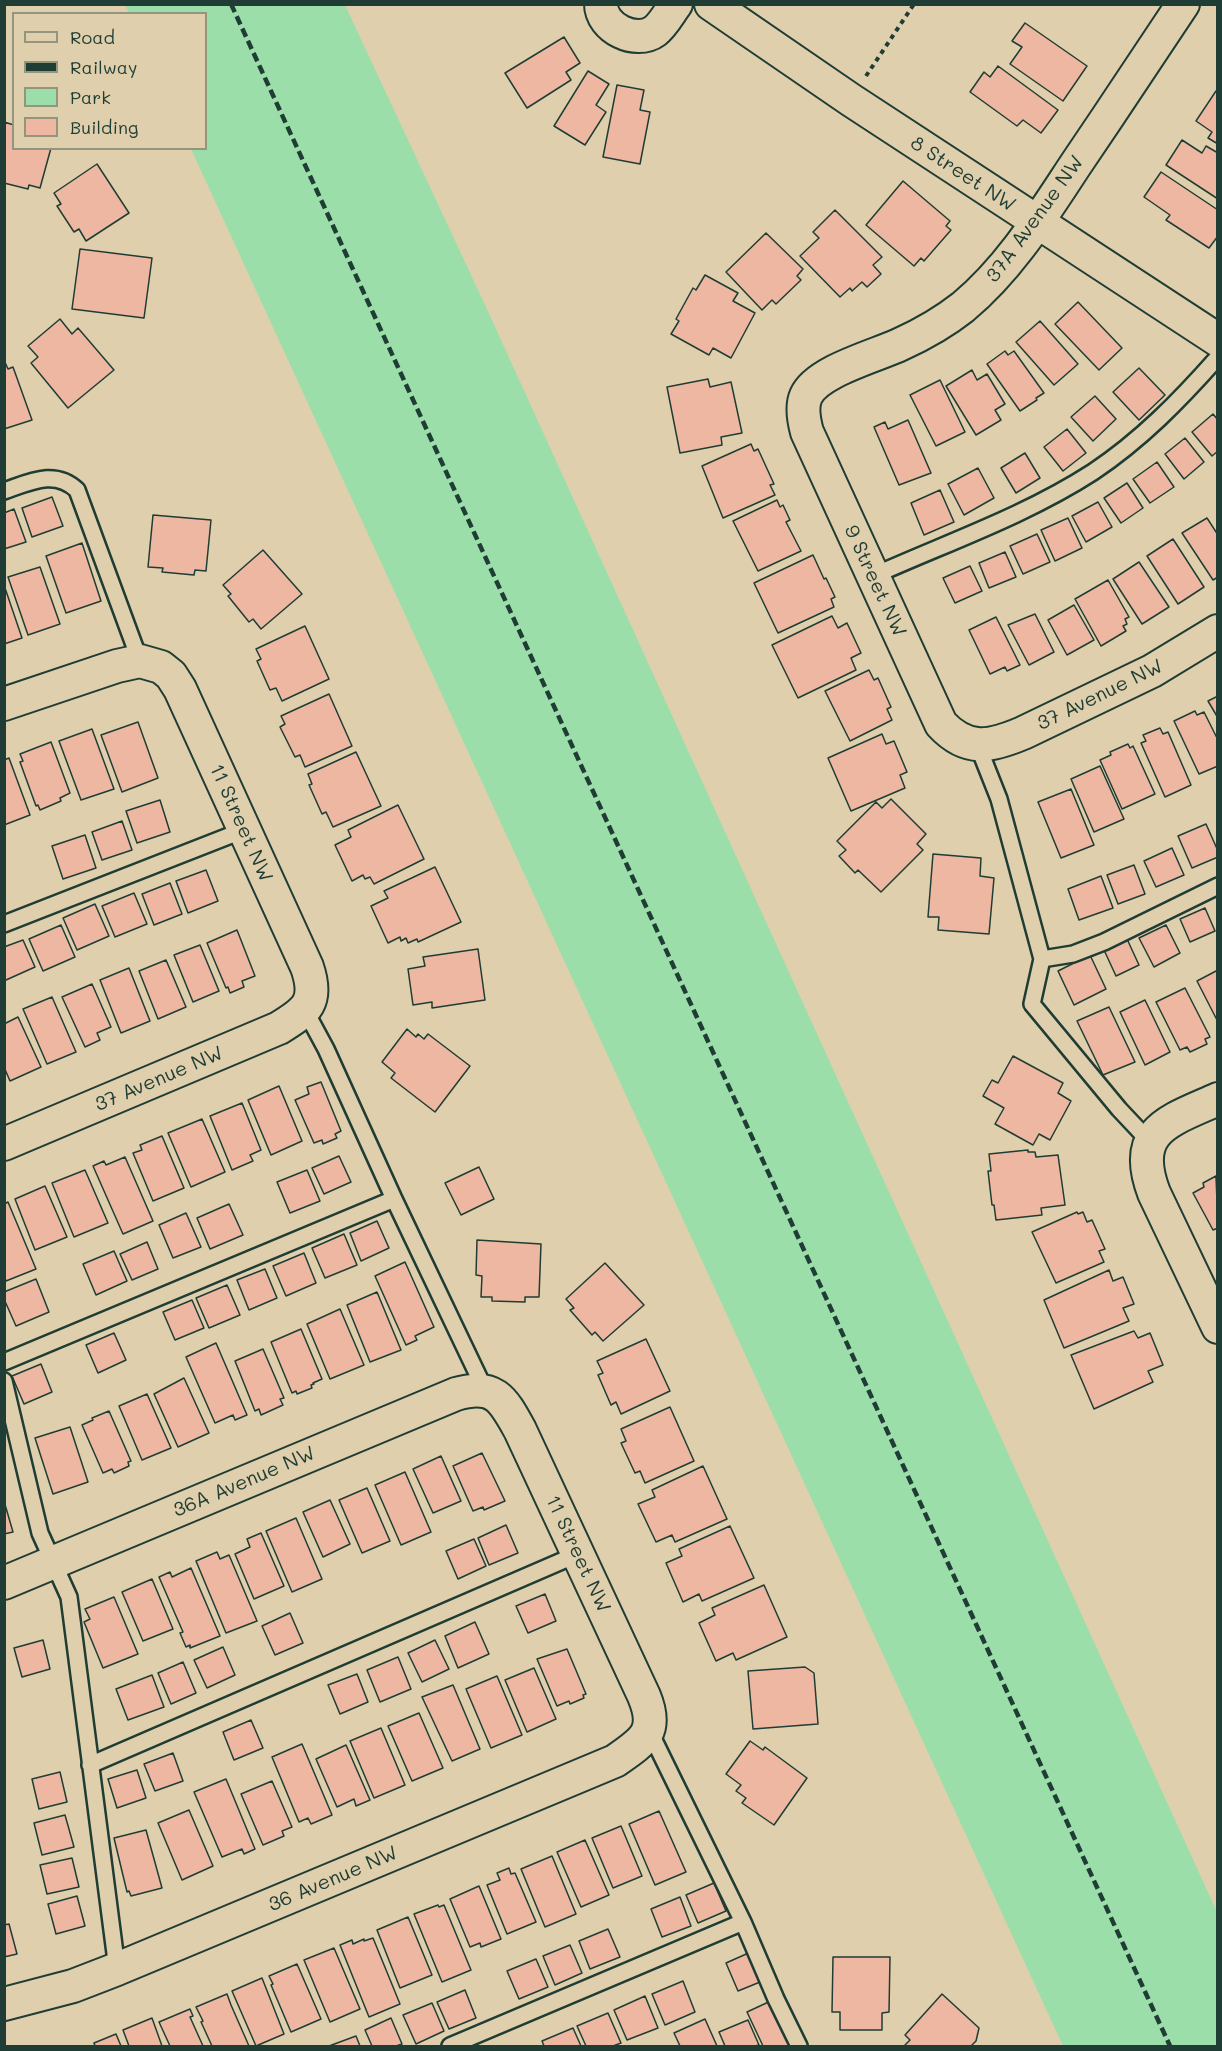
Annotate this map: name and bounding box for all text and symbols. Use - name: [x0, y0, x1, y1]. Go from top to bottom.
- legend: [12, 12, 207, 150]
- text: Road: [70, 25, 115, 49]
- text: Railway: [70, 55, 137, 79]
- text: Park: [70, 85, 111, 109]
- text: Building: [70, 115, 138, 139]
- street label: 8 Street NW: [906, 131, 1020, 217]
- street label: 37A Avenue NW: [981, 151, 1089, 287]
- street label: 9 Street NW: [839, 521, 911, 641]
- street label: 37 Avenue NW: [1033, 654, 1167, 736]
- street label: 11 Street NW: [204, 760, 278, 886]
- street label: 37 Avenue NW: [91, 1041, 227, 1117]
- street label: 36A Avenue NW: [169, 1441, 319, 1523]
- street label: 11 Street NW: [540, 1492, 616, 1616]
- street label: 36 Avenue NW: [265, 1841, 401, 1917]

